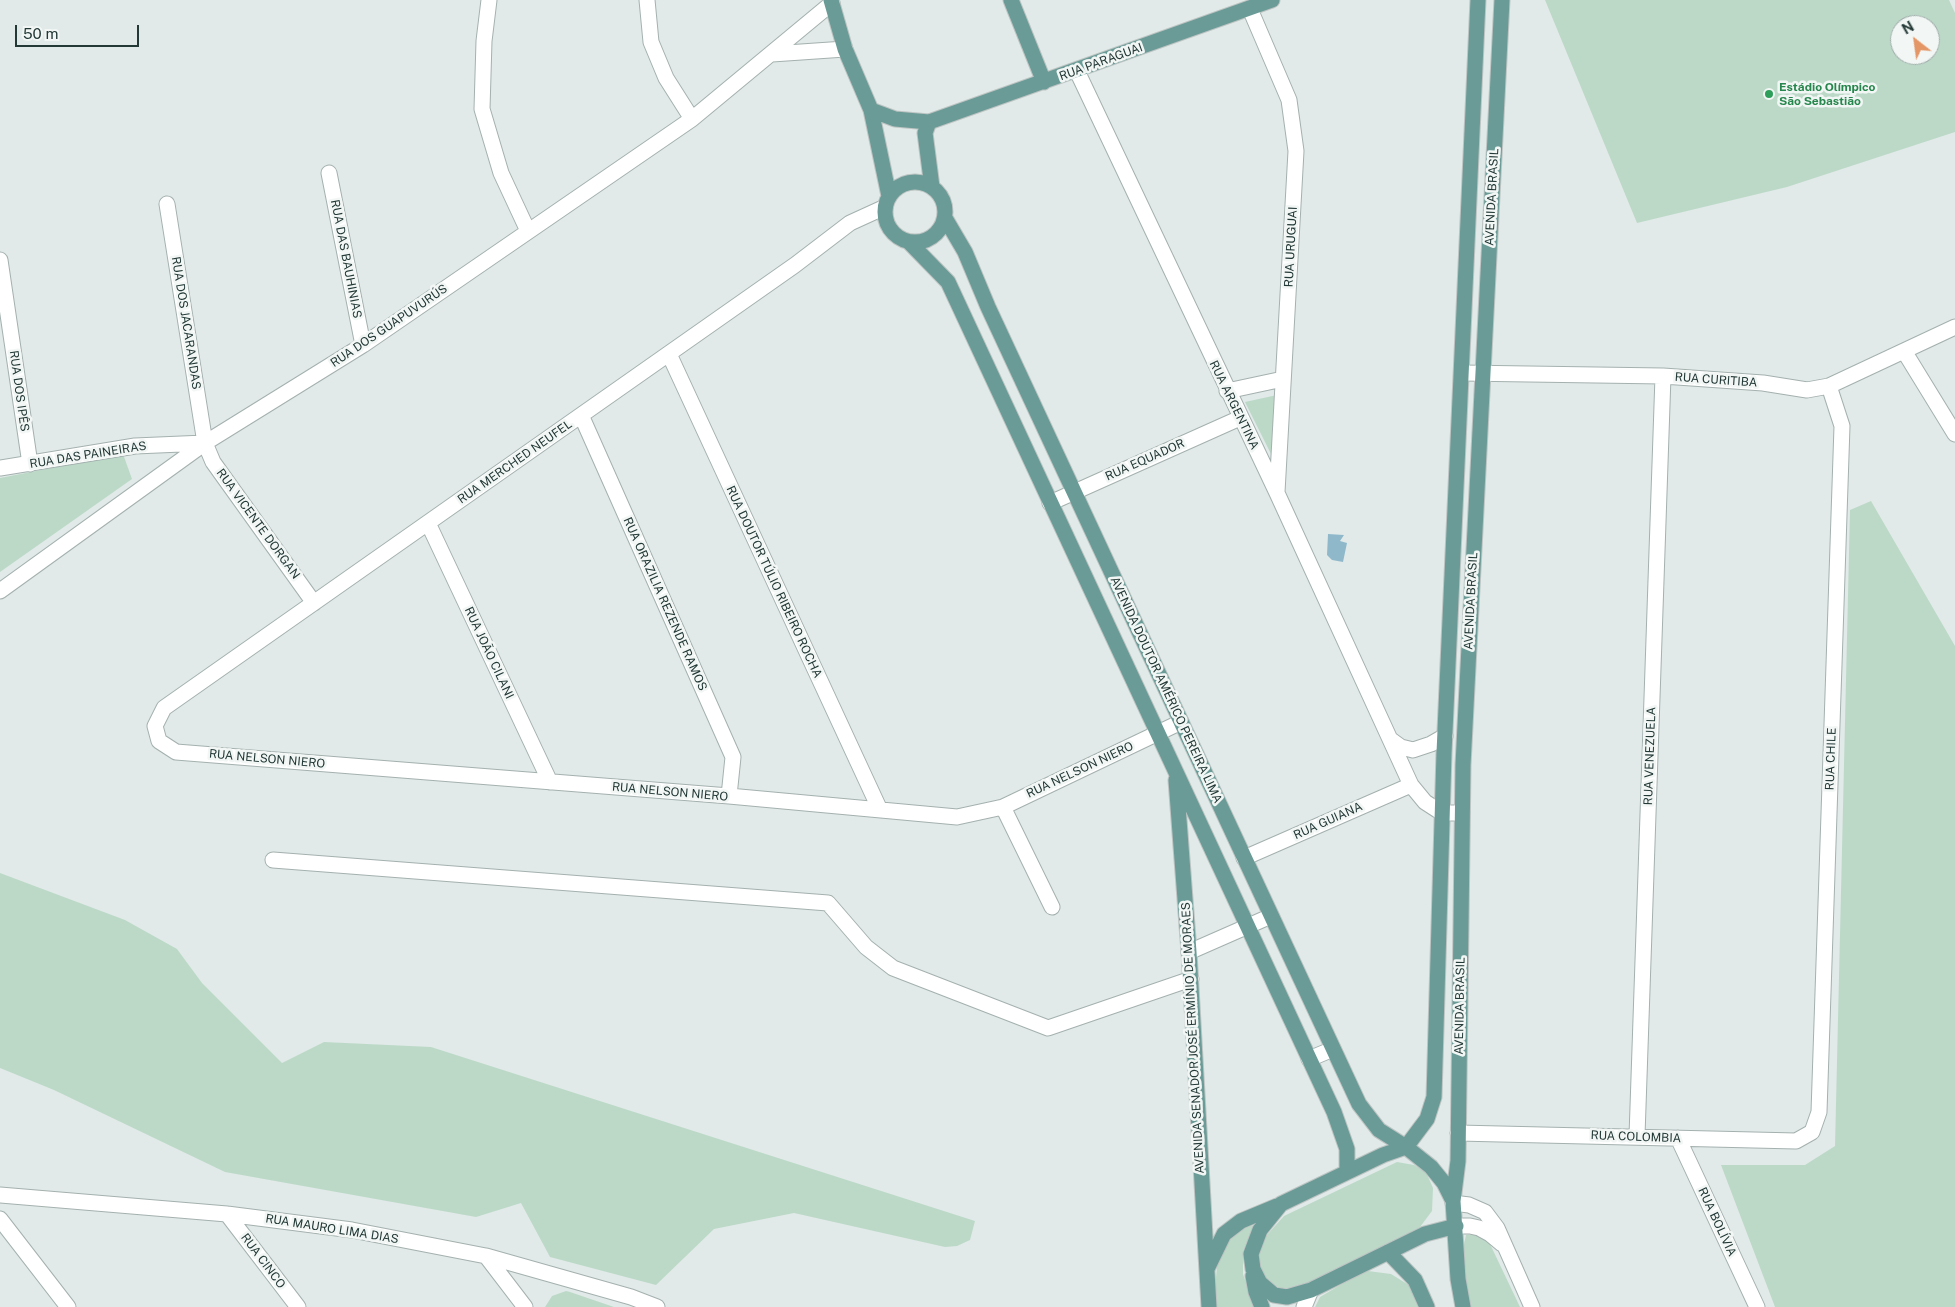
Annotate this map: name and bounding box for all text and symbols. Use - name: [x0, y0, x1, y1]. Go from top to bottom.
- scale bar: [18, 15, 141, 47]
- north arrow: [1890, 15, 1940, 65]
- text: N: [1899, 18, 1917, 38]
- text: 50 m: [23, 25, 58, 42]
- street label: RUA PARAGUAI: [1057, 40, 1145, 84]
- place label: Estádio Olímpico São Sebastião: [1779, 80, 1876, 108]
- marker: Estádio Olímpico São Sebastião: [1763, 88, 1775, 100]
- street label: AVENIDA BRASIL: [1482, 148, 1502, 246]
- street label: RUA DAS BAUHINIAS: [327, 198, 365, 320]
- street label: RUA URUGUAI: [1282, 206, 1300, 288]
- street label: RUA DOS JACARANDAS: [168, 255, 204, 391]
- street label: RUA DOS GUAPUVURÚS: [328, 282, 450, 370]
- street label: RUA DOS IPÊS: [6, 349, 32, 433]
- street label: RUA ARGENTINA: [1206, 358, 1262, 452]
- street label: RUA CURITIBA: [1674, 370, 1758, 390]
- street label: RUA MERCHED NEUFEL: [455, 417, 575, 507]
- street label: RUA EQUADOR: [1103, 436, 1187, 484]
- street label: RUA DAS PAINEIRAS: [29, 439, 147, 471]
- street label: RUA VICENTE DORGAN: [213, 466, 303, 582]
- street label: RUA DOUTOR TÚLIO RIBEIRO ROCHA: [723, 484, 825, 680]
- street label: RUA ORAZILIA REZENDE RAMOS: [620, 515, 710, 693]
- street label: AVENIDA BRASIL: [1461, 552, 1481, 650]
- street label: AVENIDA DOUTOR AMÉRICO PEREIRA LIMA: [1107, 574, 1225, 806]
- street label: RUA JOÃO CILANI: [461, 605, 517, 701]
- street label: RUA VENEZUELA: [1641, 706, 1659, 806]
- street label: RUA CHILE: [1823, 727, 1839, 791]
- street label: RUA NELSON NIERO: [1024, 739, 1136, 801]
- street label: RUA NELSON NIERO: [208, 747, 326, 771]
- street label: RUA NELSON NIERO: [611, 780, 729, 804]
- street label: RUA GUIANA: [1291, 799, 1365, 843]
- street label: AVENIDA SENADOR JOSÉ ERMÍNIO DE MORAES: [1179, 902, 1207, 1174]
- street label: AVENIDA BRASIL: [1452, 957, 1468, 1055]
- street label: RUA COLOMBIA: [1590, 1128, 1682, 1146]
- street label: RUA BOLÍVIA: [1695, 1185, 1739, 1259]
- street label: RUA MAURO LIMA DIAS: [264, 1211, 400, 1247]
- street label: RUA CINCO: [238, 1231, 288, 1291]

